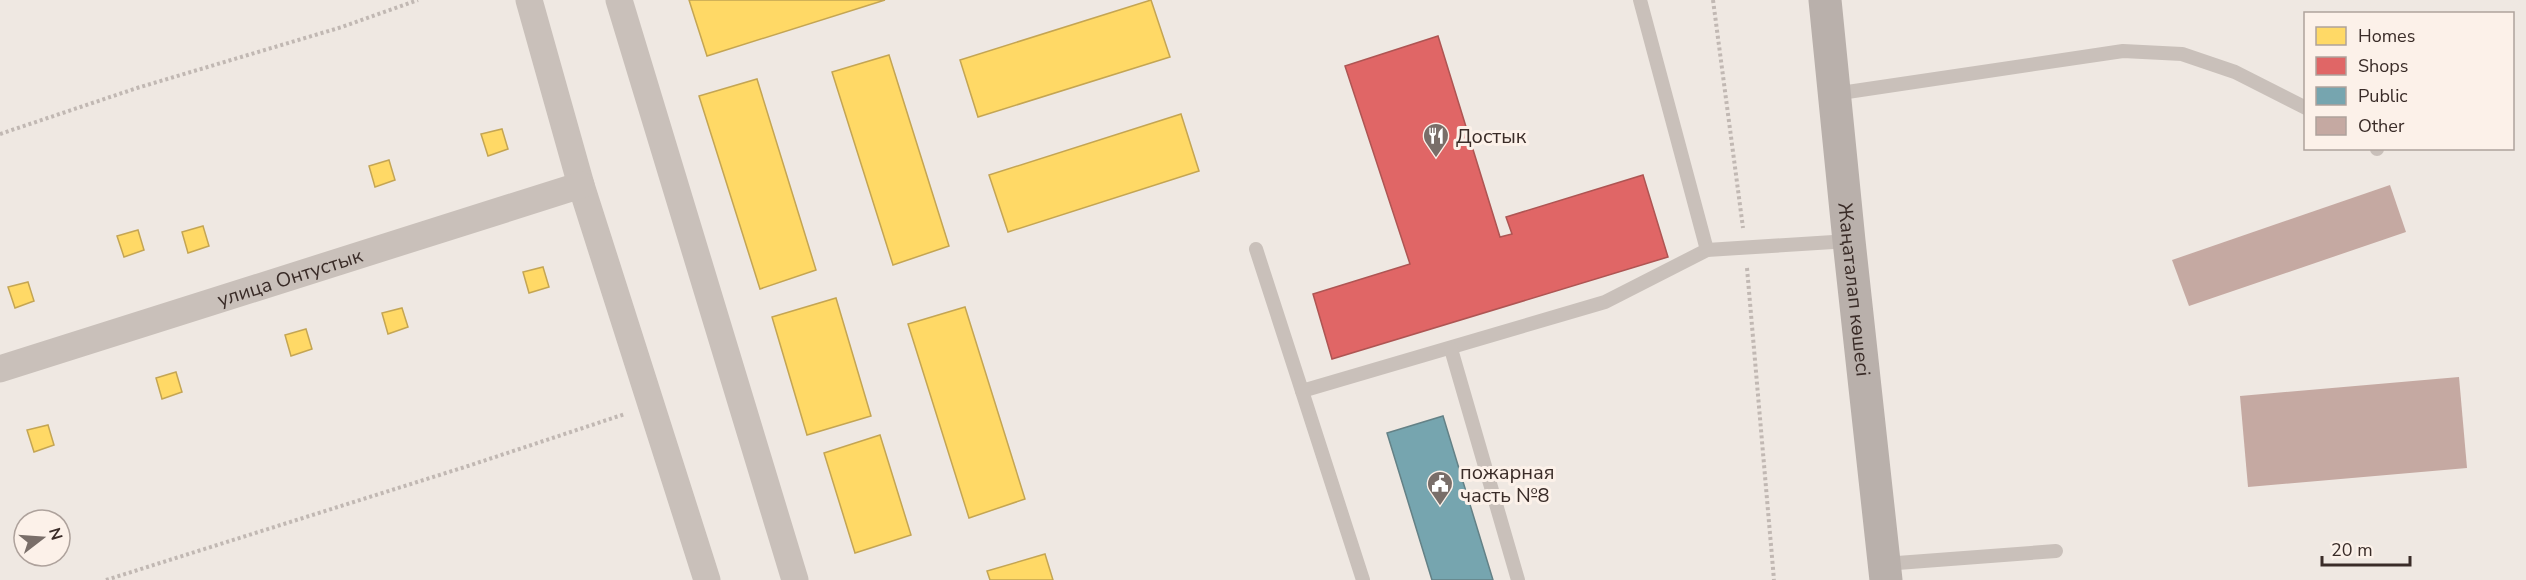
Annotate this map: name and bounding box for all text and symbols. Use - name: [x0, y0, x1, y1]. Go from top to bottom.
- legend: [2304, 12, 2514, 150]
- text: Homes: [2358, 24, 2415, 48]
- text: Shops: [2358, 54, 2408, 78]
- text: Public: [2358, 84, 2408, 108]
- text: Other: [2358, 114, 2405, 138]
- restaurant icon: Достык: [1421, 121, 1451, 159]
- place label: Достык: [1456, 123, 1527, 150]
- street label: Жаңаталап көшесі: [1831, 201, 1877, 378]
- street label: улица Онтустык: [214, 242, 366, 313]
- place label: пожарная часть №8: [1460, 459, 1555, 509]
- public building icon: пожарная часть №8: [1425, 469, 1455, 507]
- north arrow: [12, 508, 72, 568]
- text: N: [43, 525, 68, 543]
- scale bar: [2322, 529, 2410, 567]
- text: 20 m: [2331, 538, 2373, 562]

